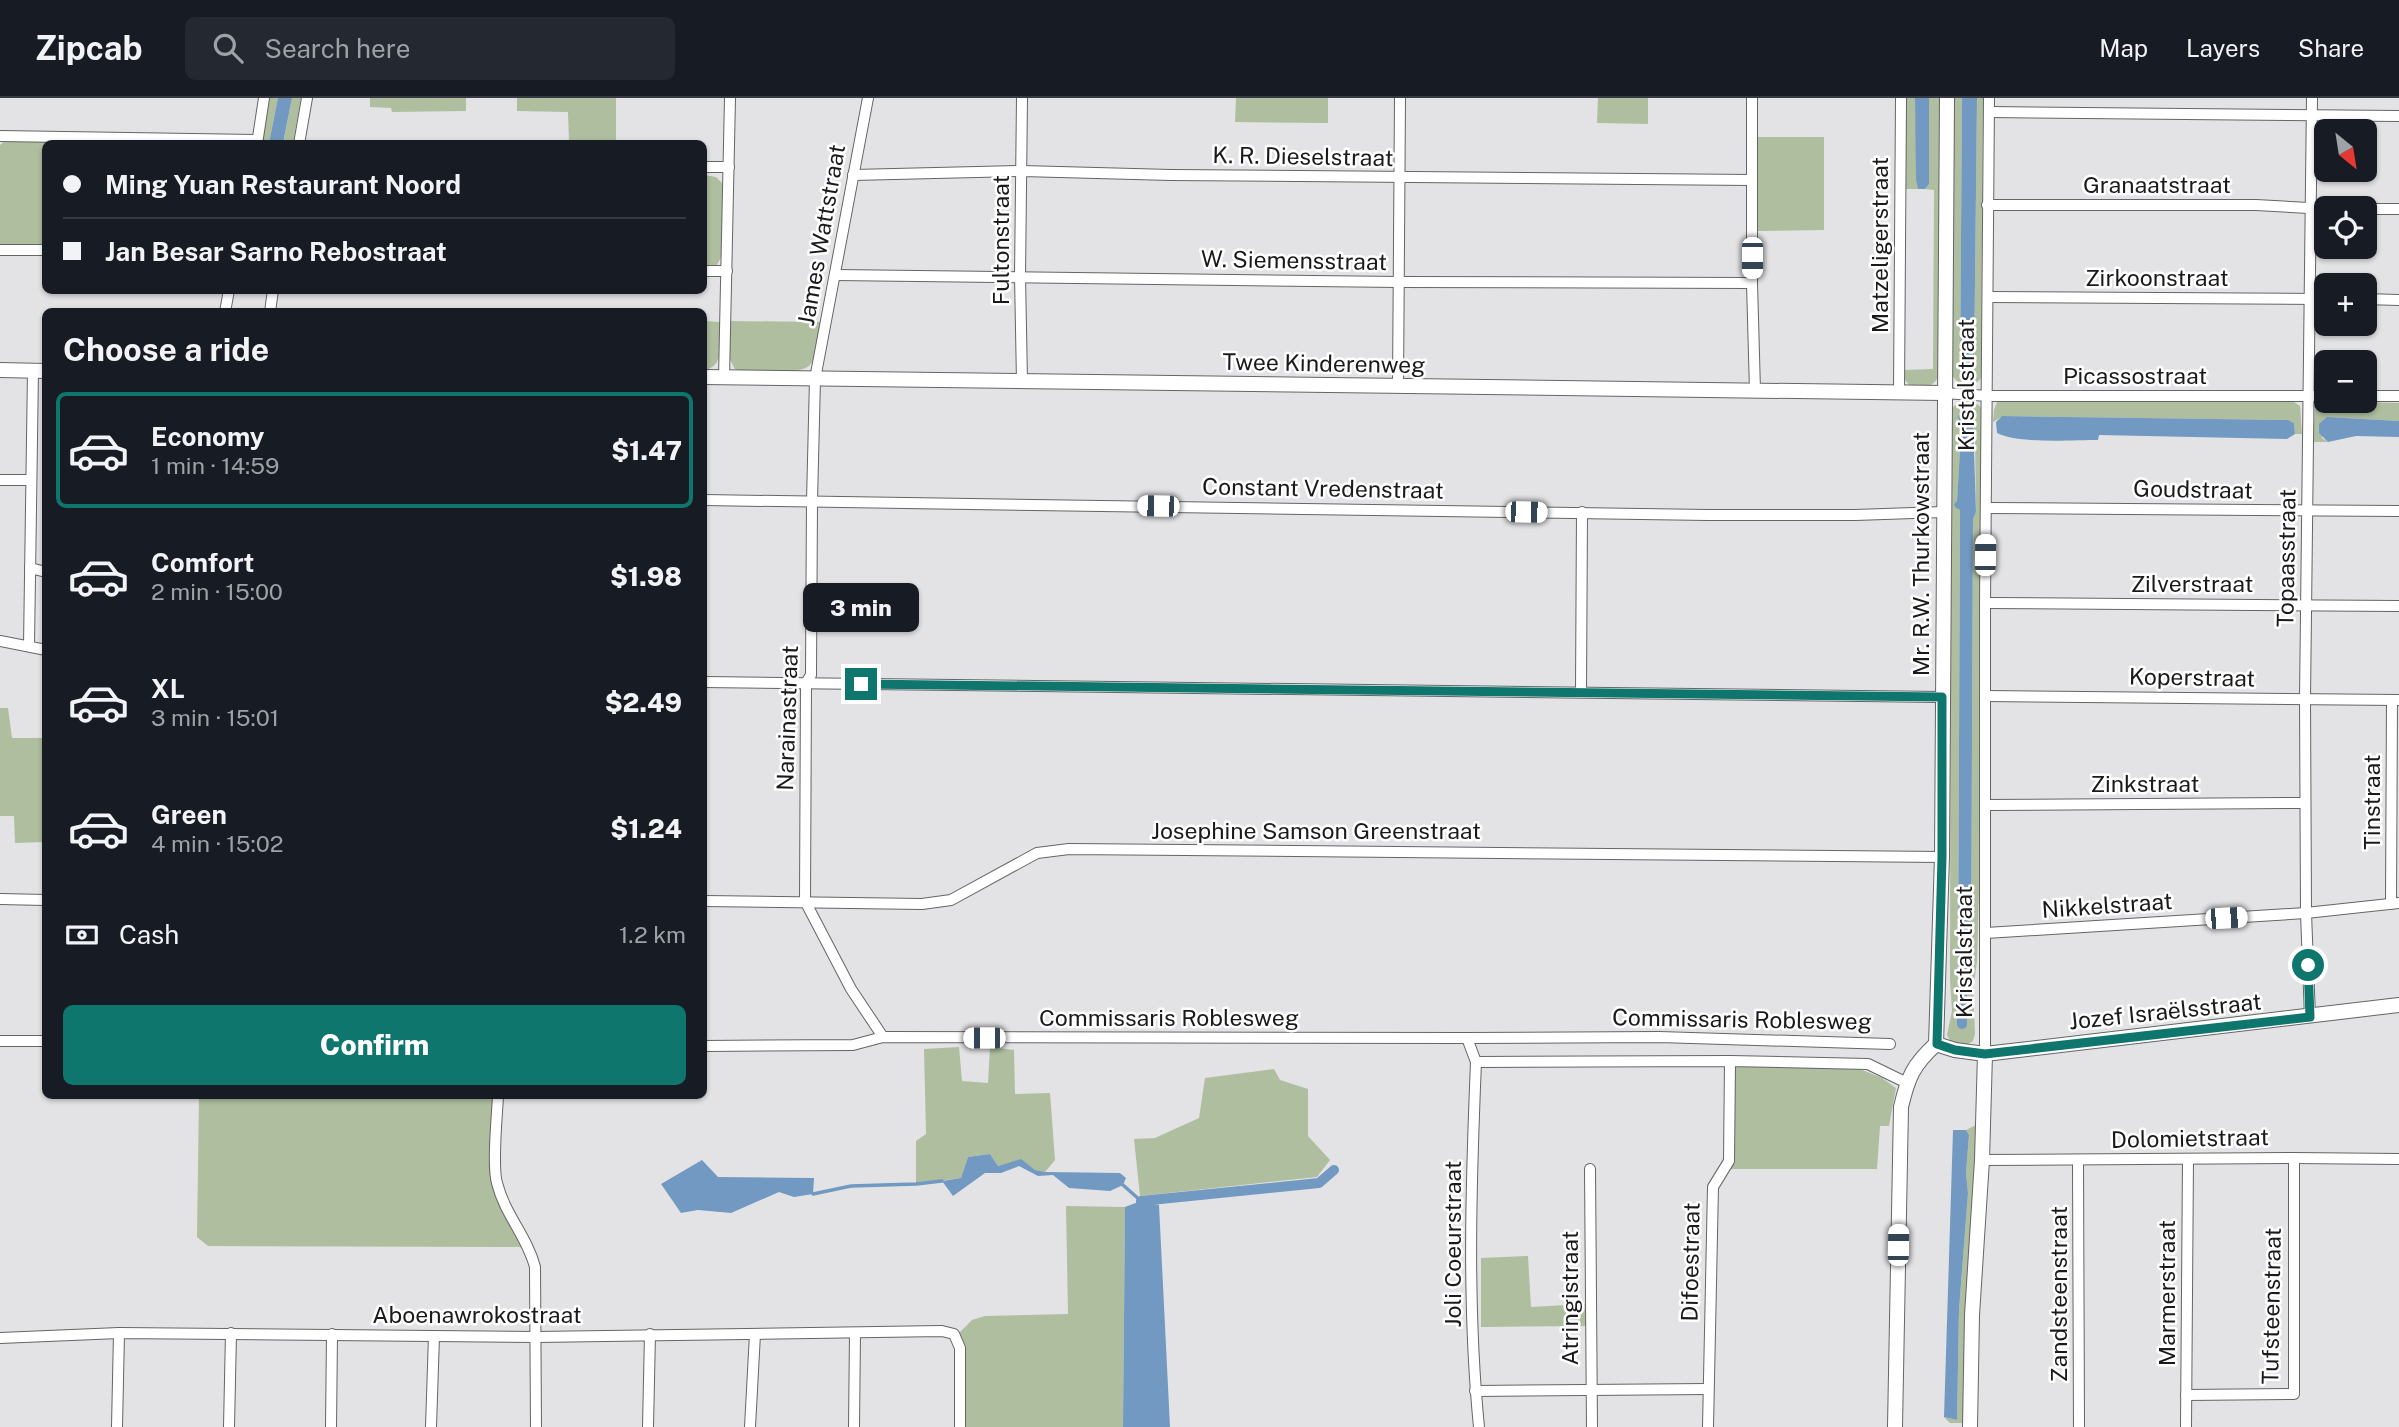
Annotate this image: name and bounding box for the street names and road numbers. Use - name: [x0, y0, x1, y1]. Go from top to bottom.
- street label: K. R. Dieselstraat: [1212, 141, 1394, 171]
- street label: James Wattstraat: [792, 142, 850, 328]
- street label: Matzeligerstraat: [1866, 157, 1893, 333]
- street label: Granaatstraat: [2083, 171, 2231, 198]
- street label: Fultonstraat: [987, 175, 1014, 305]
- street label: W. Siemensstraat: [1201, 245, 1387, 275]
- street label: Zirkoonstraat: [2085, 264, 2229, 291]
- street label: Kristalstraat: [1952, 319, 1979, 451]
- street label: Twee Kinderenweg: [1222, 348, 1426, 378]
- street label: Picassostraat: [2063, 362, 2207, 389]
- street label: Mr. R.W. Thurkowstraat: [1907, 432, 1934, 676]
- street label: Constant Vredenstraat: [1202, 472, 1444, 504]
- street label: Goudstraat: [2133, 474, 2253, 504]
- street label: Topaasstraat: [2271, 489, 2301, 627]
- street label: Zilverstraat: [2131, 570, 2253, 597]
- street label: Narainastraat: [771, 645, 803, 791]
- street label: Koperstraat: [2129, 662, 2255, 692]
- street label: Tinstraat: [2358, 754, 2385, 850]
- street label: Zinkstraat: [2091, 770, 2199, 797]
- street label: Josephine Samson Greenstraat: [1151, 817, 1481, 844]
- street label: Kristalstraat: [1950, 886, 1977, 1018]
- street label: Nikkelstraat: [2041, 887, 2173, 923]
- street label: Jozef Israëlsstraat: [2067, 987, 2263, 1035]
- street label: Commissaris Roblesweg: [1612, 1003, 1872, 1035]
- street label: Commissaris Roblesweg: [1039, 1004, 1299, 1031]
- street label: Dolomietstraat: [2111, 1123, 2269, 1153]
- street label: Joli Coeurstraat: [1439, 1160, 1466, 1328]
- street label: Difoestraat: [1675, 1202, 1705, 1322]
- street label: Zandsteenstraat: [2045, 1206, 2072, 1382]
- street label: Marmerstraat: [2153, 1220, 2180, 1366]
- street label: Tufsteenstraat: [2256, 1227, 2286, 1385]
- street label: Atringistraat: [1556, 1231, 1583, 1365]
- street label: Aboenawrokostraat: [372, 1301, 582, 1328]

